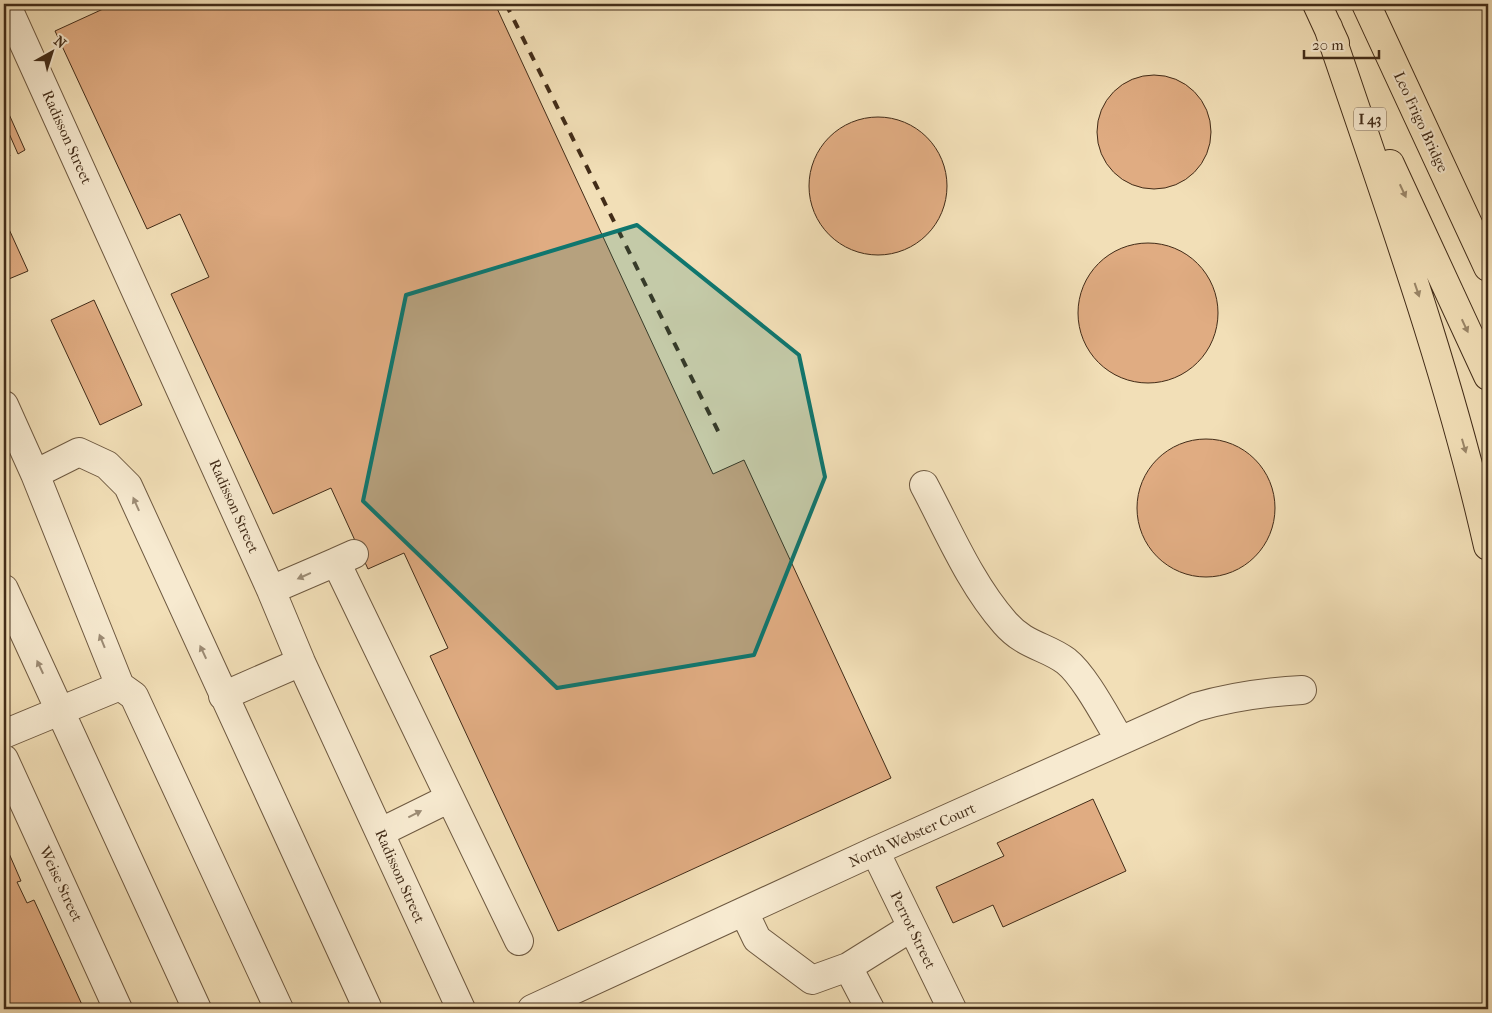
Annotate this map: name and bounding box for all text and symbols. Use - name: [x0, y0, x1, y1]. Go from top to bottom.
- north arrow: [28, 28, 78, 78]
- scale bar: [1304, 28, 1380, 60]
- text: N: [50, 32, 70, 52]
- text: 20 m: [1312, 36, 1344, 54]
- street label: Leo Frigo Bridge: [1390, 69, 1452, 176]
- street label: Radisson Street: [38, 87, 96, 187]
- road number: I 43: [1354, 108, 1386, 130]
- one-way arrow: [1399, 184, 1407, 198]
- one-way arrow: [1414, 283, 1421, 298]
- one-way arrow: [1462, 319, 1470, 333]
- one-way arrow: [1461, 438, 1469, 453]
- street label: Radisson Street: [205, 456, 263, 556]
- one-way arrow: [132, 497, 140, 511]
- one-way arrow: [297, 572, 311, 580]
- one-way arrow: [98, 633, 106, 648]
- one-way arrow: [199, 645, 207, 659]
- one-way arrow: [35, 660, 43, 674]
- street label: North Webster Court: [846, 799, 979, 871]
- one-way arrow: [408, 810, 422, 818]
- street label: Radisson Street: [371, 826, 429, 926]
- street label: Weise Street: [35, 842, 87, 925]
- street label: Perrot Street: [886, 888, 940, 972]

